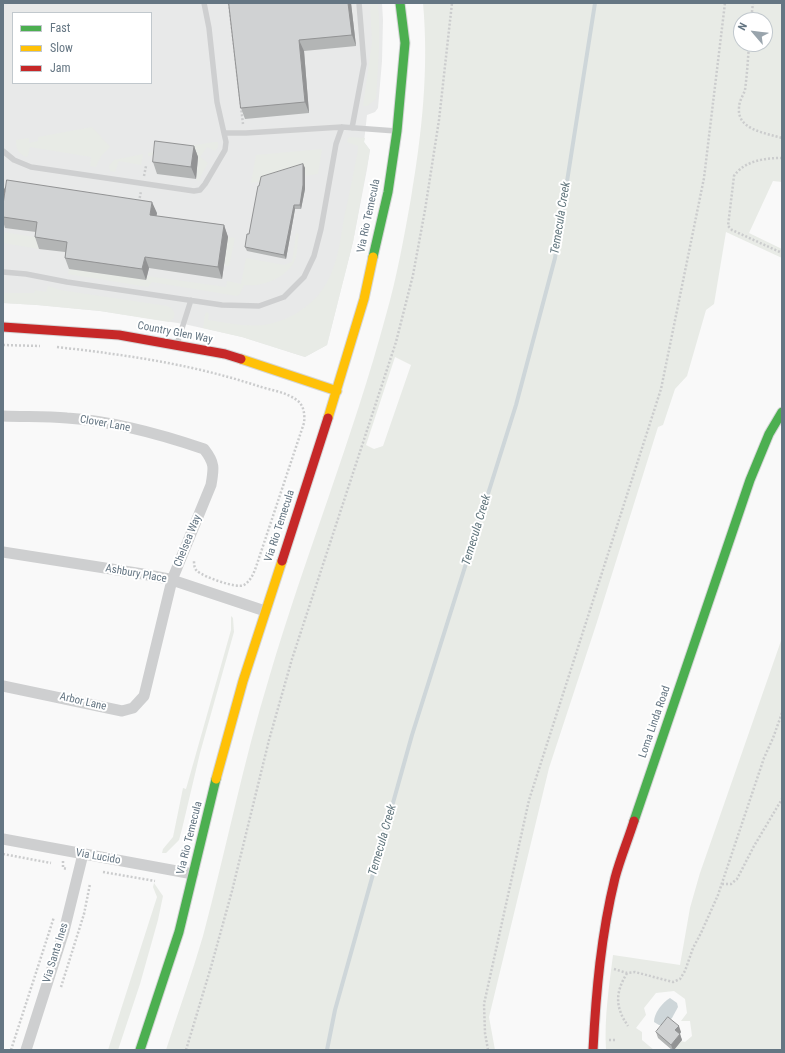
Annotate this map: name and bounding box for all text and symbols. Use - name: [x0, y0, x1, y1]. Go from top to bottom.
- legend: [12, 12, 152, 84]
- north arrow: [733, 12, 773, 52]
- text: Fast: [50, 21, 70, 35]
- text: N: [736, 21, 750, 33]
- text: Slow: [50, 41, 73, 55]
- text: Jam: [50, 61, 71, 75]
- street label: Via Rio Temecula: [355, 178, 383, 254]
- water label: Temecula Creek: [548, 181, 574, 255]
- street label: Country Glen Way: [136, 319, 214, 347]
- street label: Clover Lane: [79, 413, 131, 435]
- street label: Via Rio Temecula: [262, 488, 298, 564]
- water label: Temecula Creek: [459, 493, 495, 567]
- street label: Chelsea Way: [172, 513, 204, 569]
- street label: Ashbury Place: [104, 562, 168, 586]
- street label: Loma Linda Road: [637, 684, 673, 760]
- street label: Arbor Lane: [58, 690, 108, 714]
- street label: Via Rio Temecula: [175, 800, 205, 876]
- water label: Temecula Creek: [366, 803, 400, 877]
- street label: Via Lucido: [75, 847, 121, 867]
- street label: Via Santa Ines: [41, 921, 71, 985]

